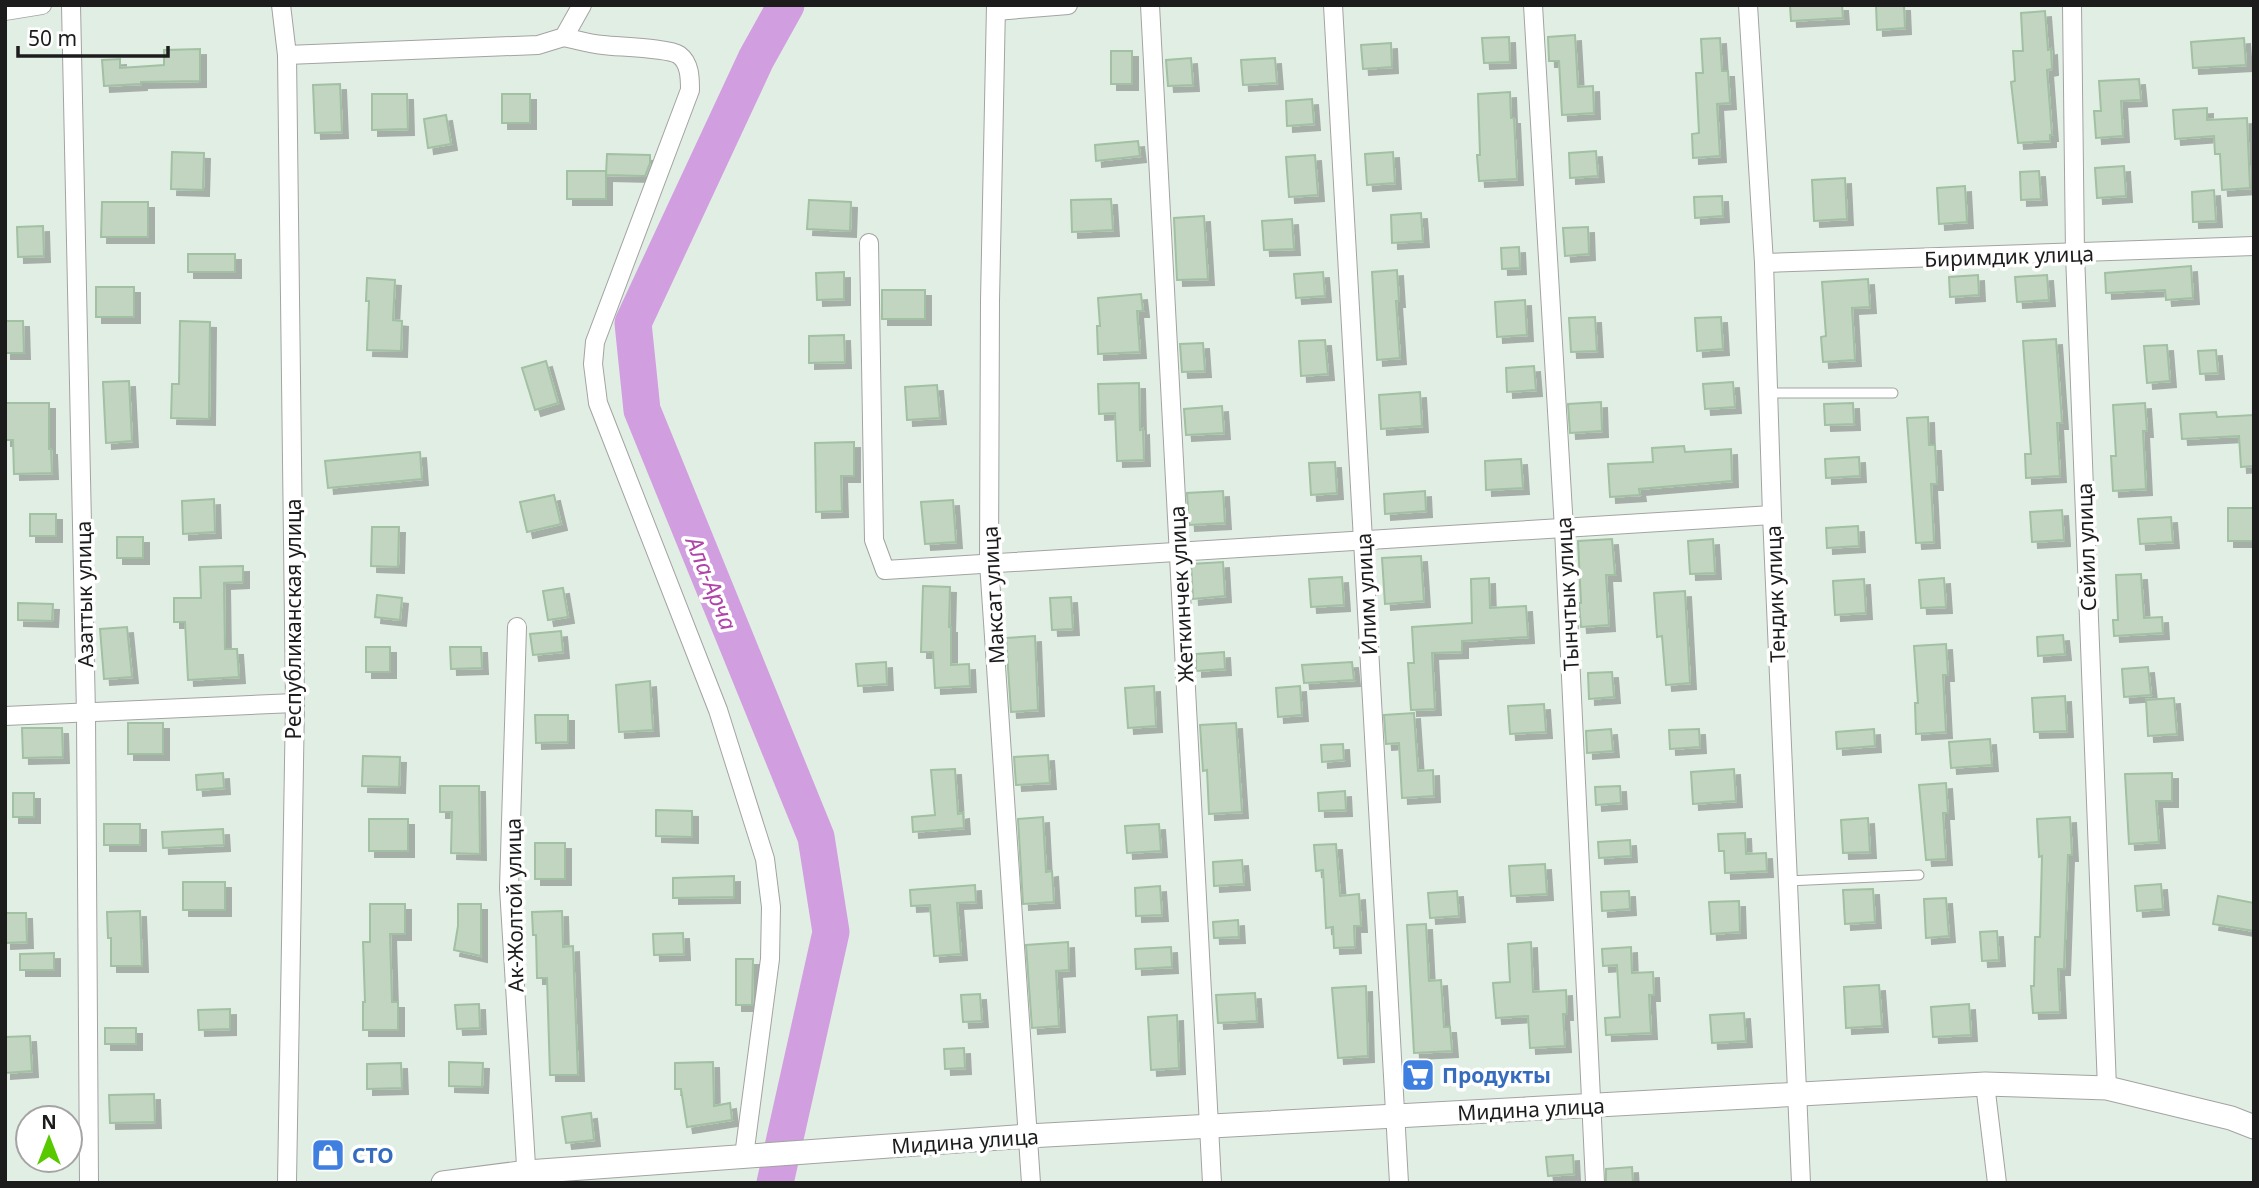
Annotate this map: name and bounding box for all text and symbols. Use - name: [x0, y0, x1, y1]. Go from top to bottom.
- scale bar: [18, 14, 168, 58]
- text: 50 m: [28, 24, 77, 52]
- street label: Биримдик улица: [1924, 239, 2094, 273]
- street label: Сейил улица: [2070, 482, 2102, 612]
- street label: Республиканская улица: [279, 499, 307, 739]
- street label: Жеткинчек улица: [1162, 505, 1200, 683]
- street label: Тынчтык улица: [1549, 516, 1585, 672]
- street label: Азаттык улица: [69, 520, 99, 668]
- street label: Максат улица: [975, 525, 1011, 665]
- street label: Тендик улица: [1759, 525, 1791, 663]
- water label: Ала-Арча: [678, 530, 745, 635]
- street label: Илим улица: [1349, 532, 1383, 656]
- street label: Ак-Жолтой улица: [498, 818, 530, 992]
- supermarket icon: Продукты: [1399, 1056, 1437, 1094]
- place label: Продукты: [1442, 1061, 1551, 1089]
- street label: Мидина улица: [1457, 1091, 1605, 1127]
- north arrow: [14, 1104, 84, 1174]
- text: N: [41, 1109, 57, 1135]
- street label: Мидина улица: [890, 1122, 1040, 1160]
- shop icon: СТО: [309, 1136, 347, 1174]
- place label: СТО: [352, 1141, 394, 1169]

